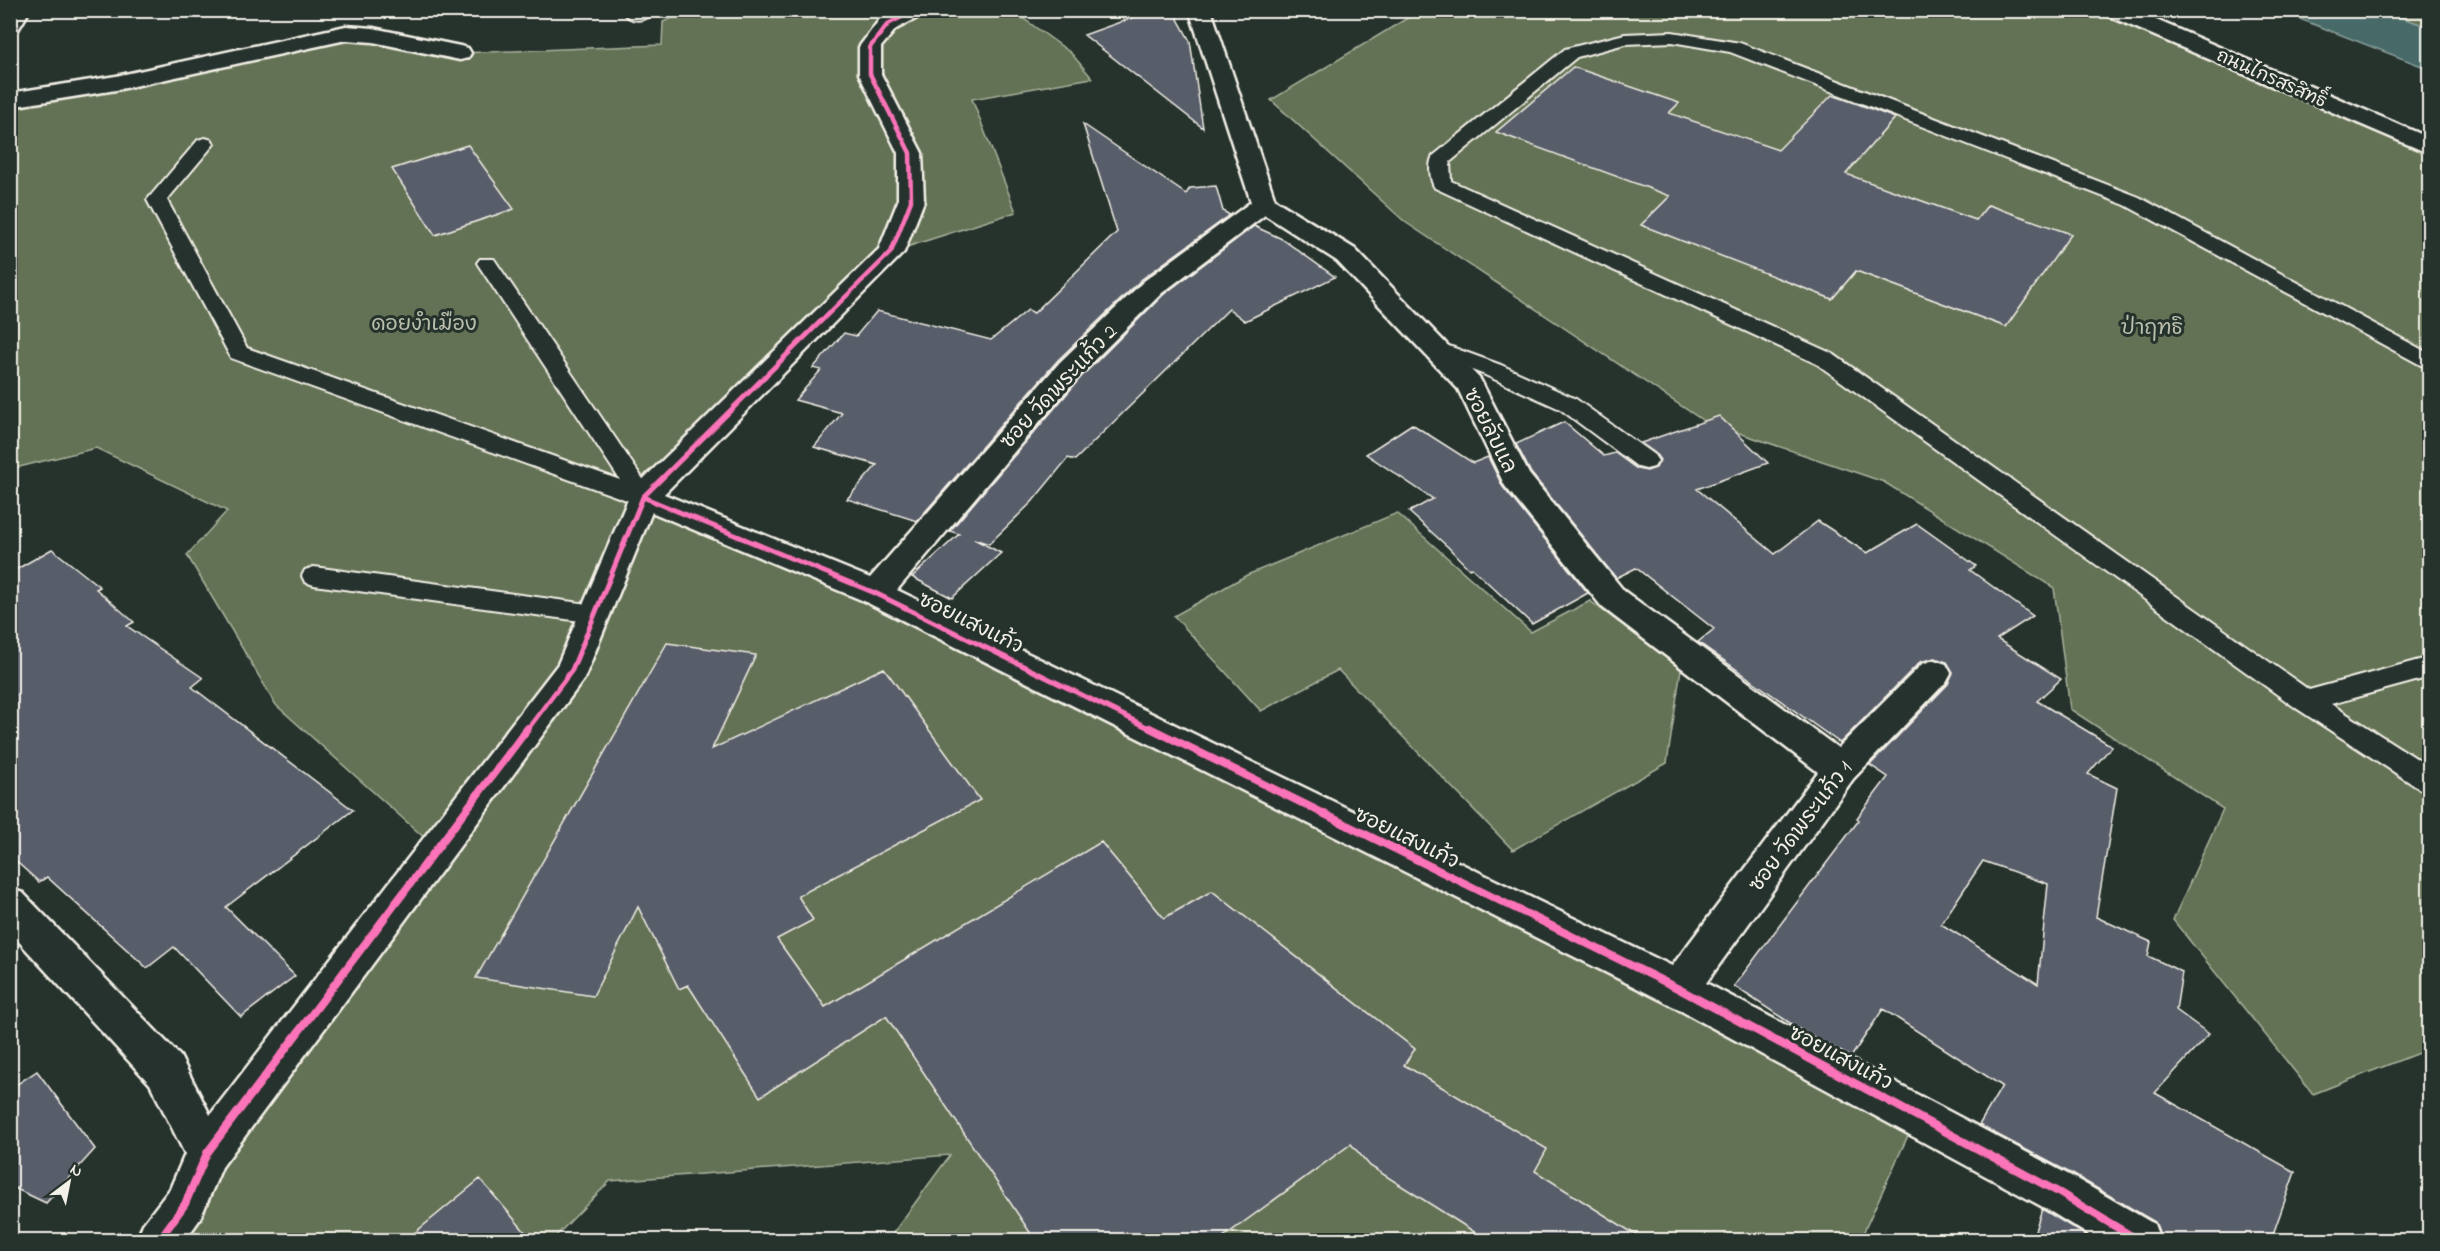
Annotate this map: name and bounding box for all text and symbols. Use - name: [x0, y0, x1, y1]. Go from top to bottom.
- street label: ถนนไกรสรสิทธิ์: [2212, 38, 2333, 116]
- park label: ดอยงำเมือง: [371, 310, 477, 340]
- park label: ป่าฤทธิ: [2121, 314, 2183, 344]
- street label: ซอย วัดพระแก้ว 2: [994, 319, 1125, 456]
- street label: ซอยลับแล: [1455, 383, 1523, 479]
- street label: ซอยแสงแก้ว: [913, 585, 1028, 662]
- street label: ซอย วัดพระแก้ว 1: [1743, 755, 1861, 899]
- street label: ซอยแสงแก้ว: [1349, 800, 1464, 877]
- street label: ซอยแสงแก้ว: [1783, 1019, 1897, 1099]
- north arrow: [39, 1152, 99, 1212]
- text: N: [65, 1158, 87, 1184]

